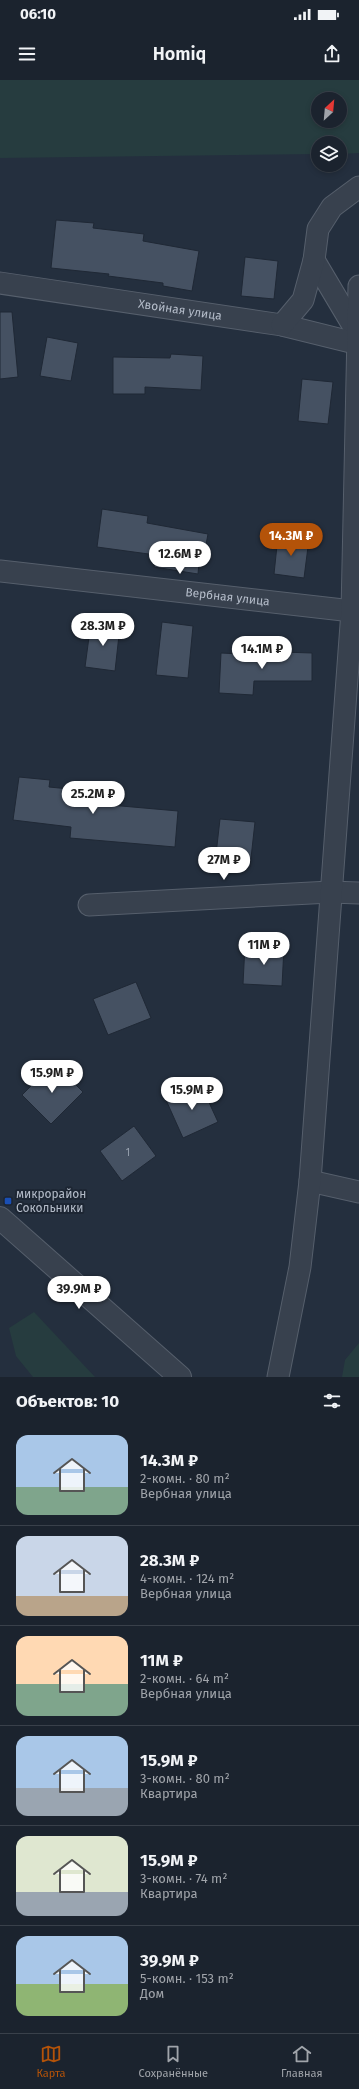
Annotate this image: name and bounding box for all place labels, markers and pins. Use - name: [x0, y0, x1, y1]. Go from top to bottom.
- pin: 14.3M ₽: [254, 523, 328, 557]
- pin: 12.6M ₽: [143, 541, 217, 575]
- pin: 28.3M ₽: [66, 613, 140, 647]
- pin: 14.1M ₽: [225, 636, 299, 670]
- pin: 25.2M ₽: [56, 781, 130, 815]
- pin: 27M ₽: [196, 847, 252, 881]
- pin: 11M ₽: [236, 932, 292, 966]
- pin: 15.9M ₽: [15, 1060, 89, 1094]
- pin: 15.9M ₽: [155, 1077, 229, 1111]
- place label: микрорайон Сокольники: [16, 1187, 86, 1215]
- marker: микрорайон Сокольники: [3, 1196, 13, 1206]
- pin: 39.9M ₽: [42, 1276, 116, 1310]

